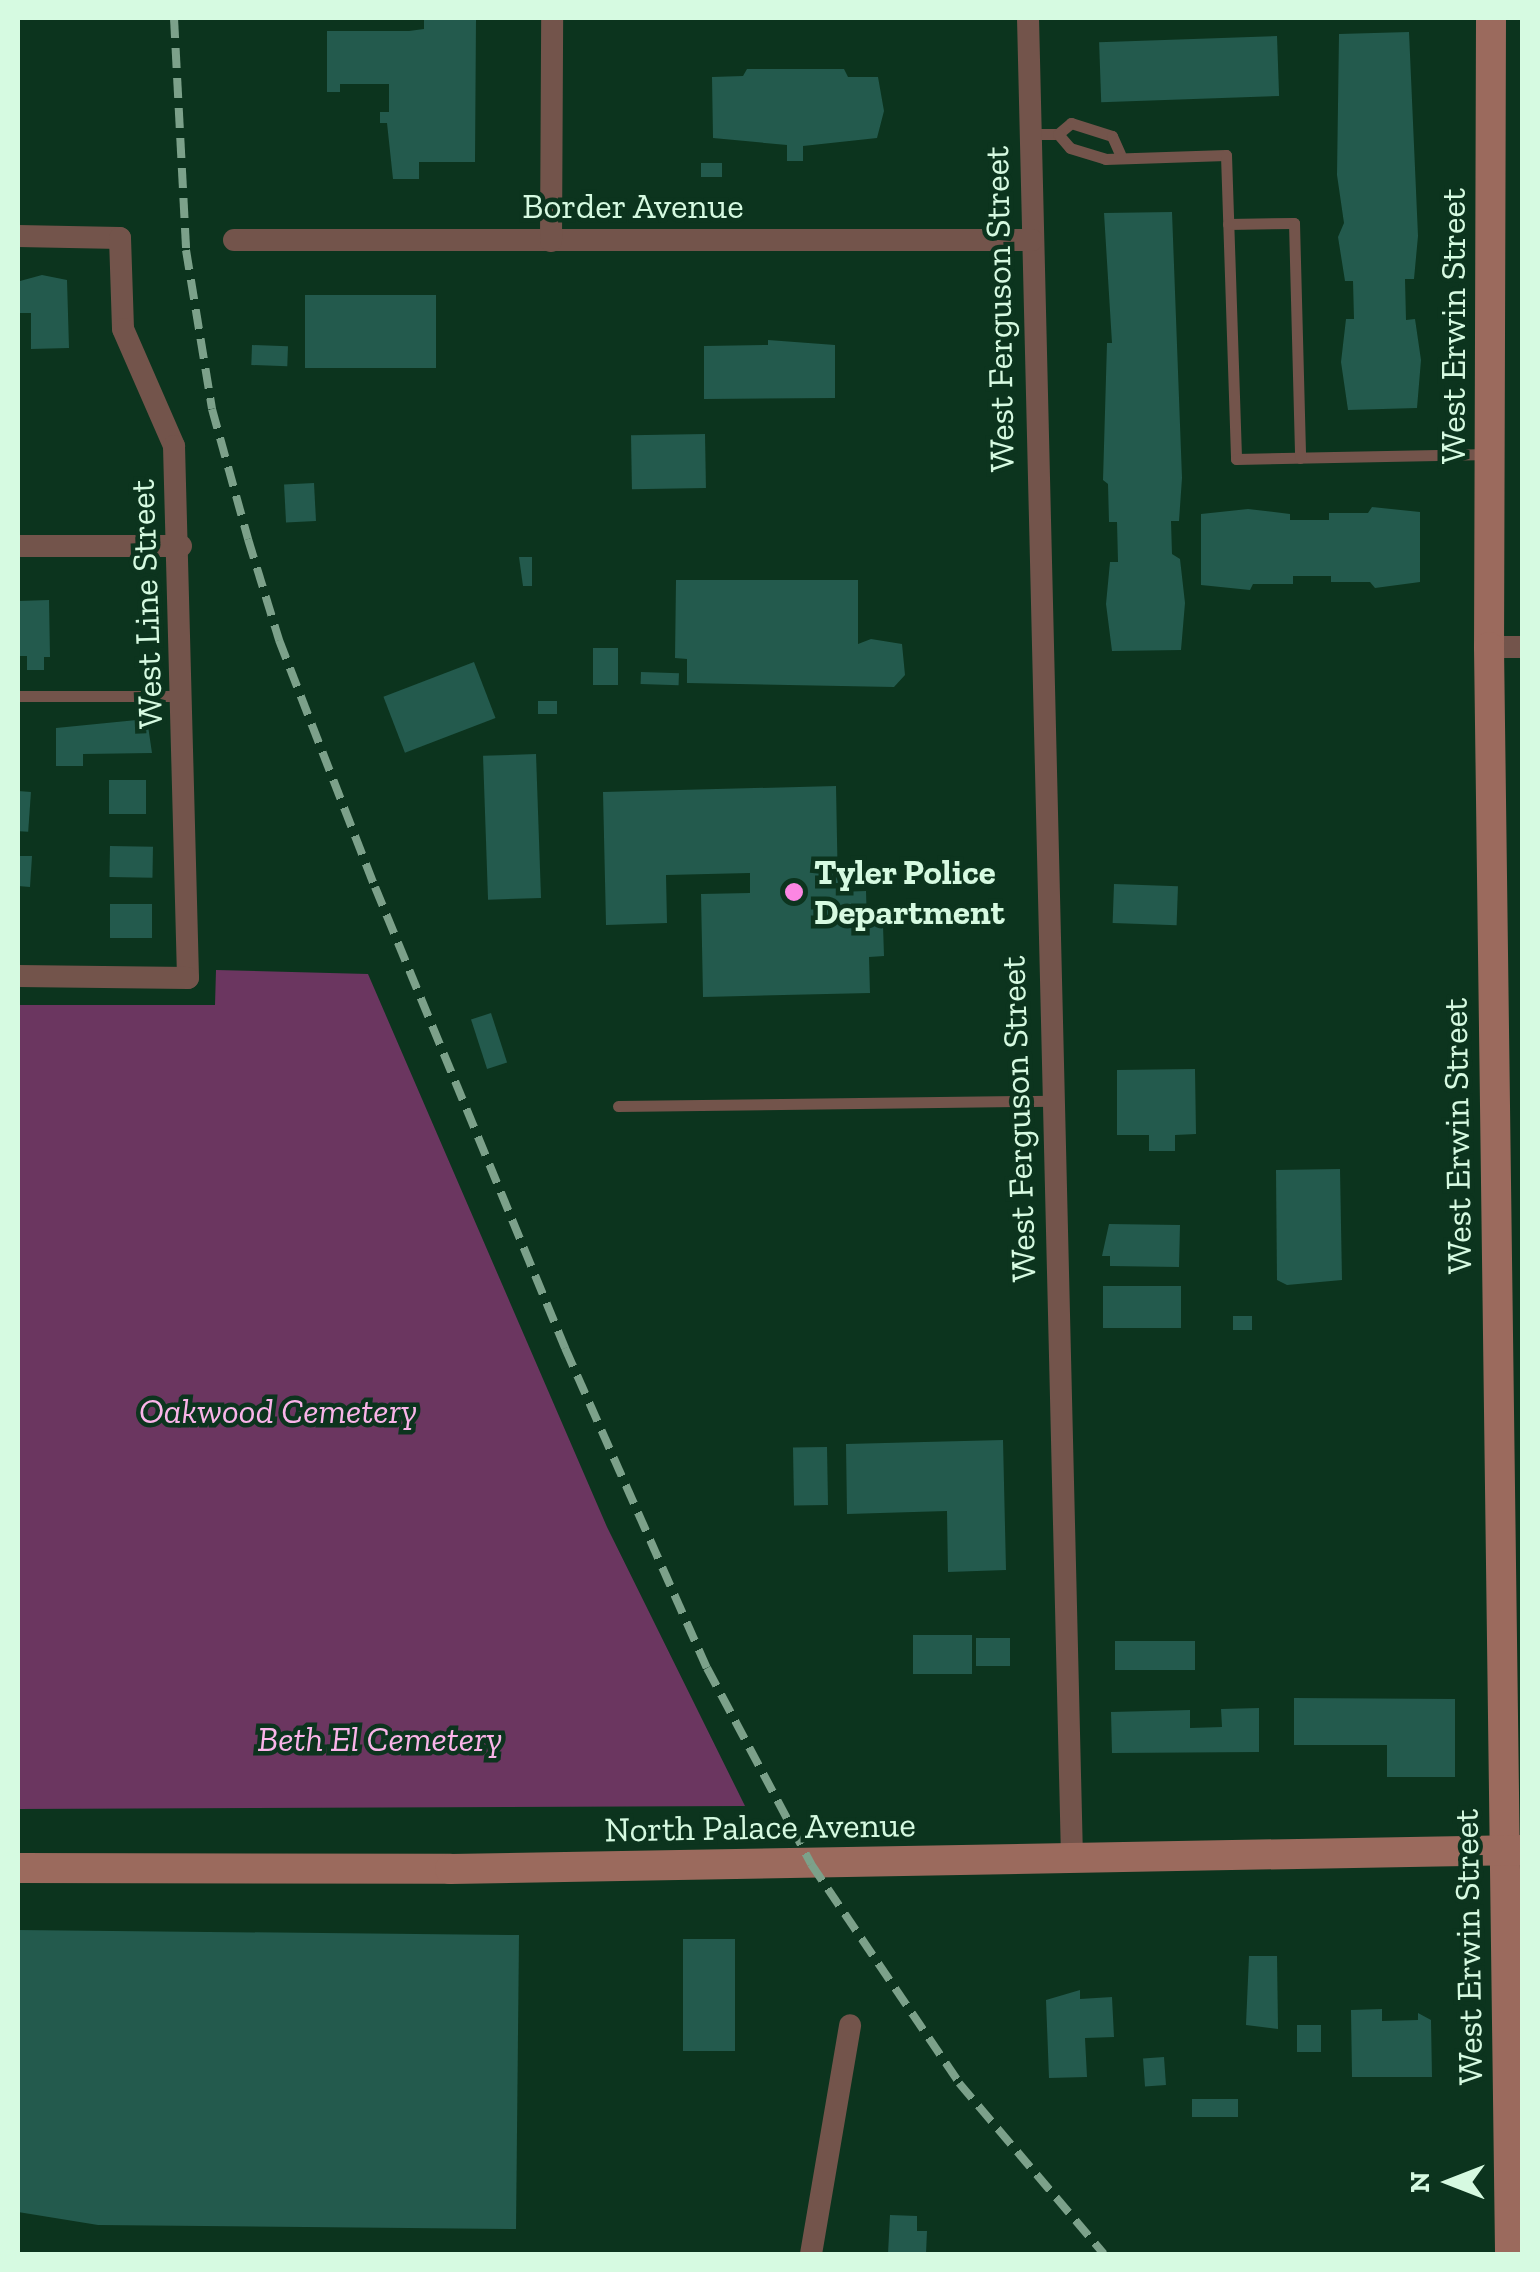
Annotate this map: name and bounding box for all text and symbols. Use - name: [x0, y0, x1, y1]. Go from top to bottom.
- street label: West Ferguson Street: [975, 146, 1023, 472]
- street label: Border Avenue: [522, 185, 744, 227]
- street label: West Erwin Street: [1432, 188, 1474, 464]
- street label: West Line Street: [121, 479, 171, 729]
- place label: Tyler Police Department: [814, 851, 1005, 933]
- marker: Tyler Police Department: [783, 881, 805, 903]
- street label: West Ferguson Street: [991, 955, 1045, 1283]
- street label: West Erwin Street: [1434, 998, 1480, 1274]
- park label: Oakwood Cemetery: [139, 1390, 417, 1432]
- park label: Beth El Cemetery: [257, 1718, 503, 1760]
- street label: North Palace Avenue: [603, 1803, 917, 1851]
- street label: West Erwin Street: [1445, 1809, 1491, 2085]
- north arrow: [1400, 2132, 1500, 2232]
- text: N: [1403, 2171, 1436, 2193]

